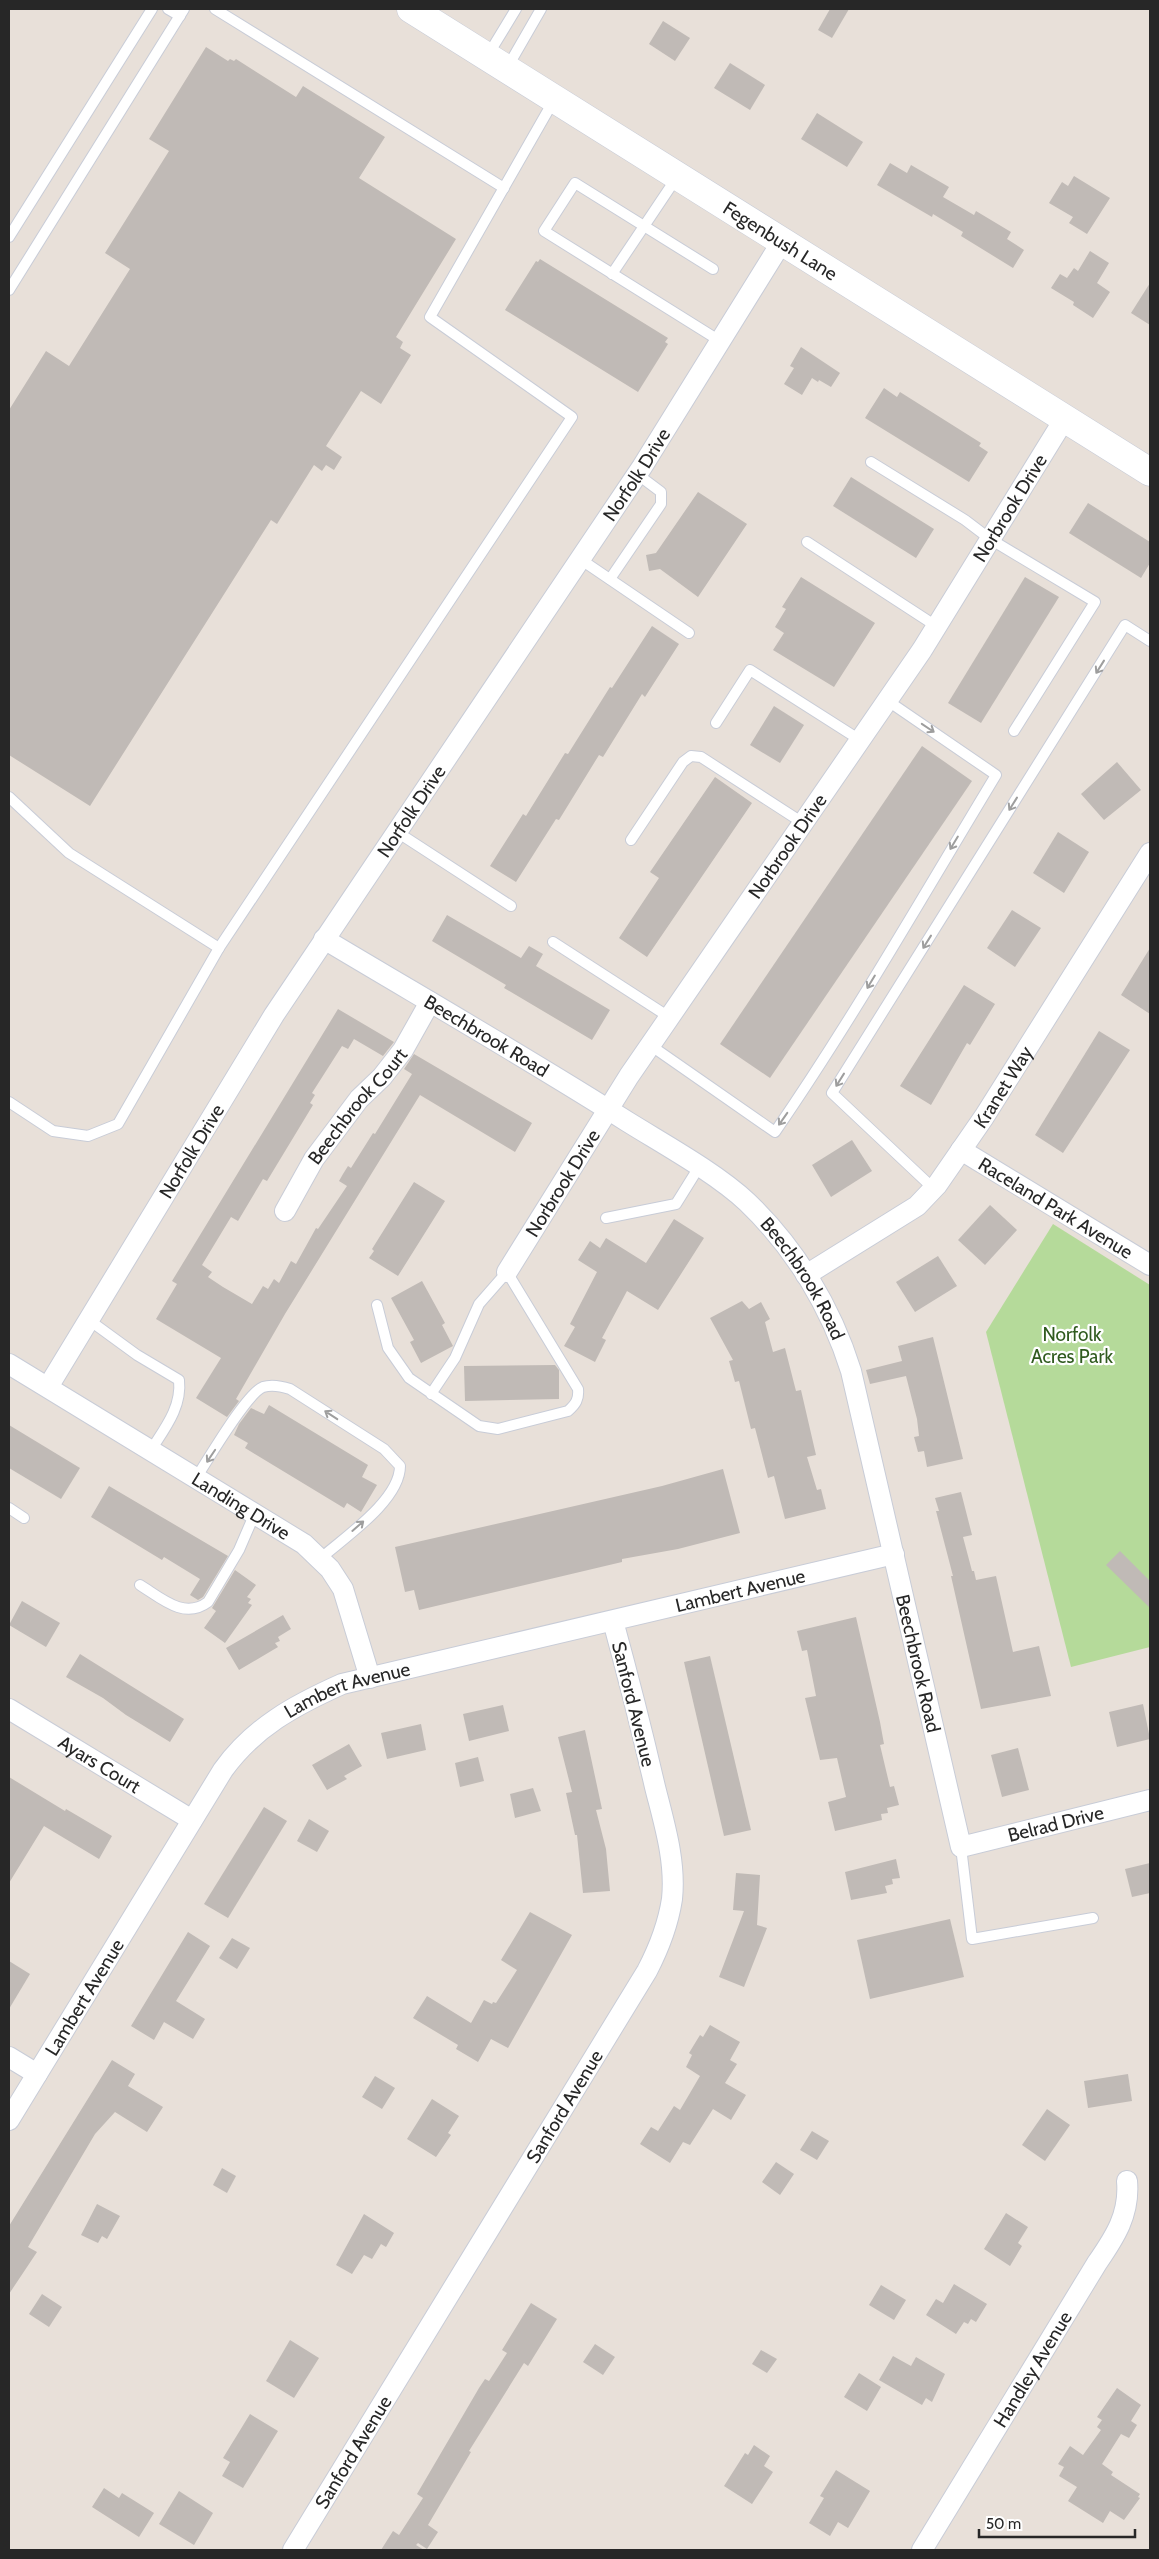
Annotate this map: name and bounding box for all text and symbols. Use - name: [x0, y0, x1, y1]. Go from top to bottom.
- street label: Fegenbush Lane: [719, 196, 842, 285]
- street label: Norfolk Drive: [598, 424, 675, 526]
- street label: Norbrook Drive: [968, 450, 1052, 566]
- one-way arrow: [1094, 659, 1104, 673]
- one-way arrow: [921, 723, 935, 733]
- street label: Norfolk Drive: [372, 761, 451, 862]
- street label: Norbrook Drive: [743, 789, 832, 903]
- one-way arrow: [1008, 797, 1018, 811]
- one-way arrow: [949, 836, 959, 850]
- one-way arrow: [921, 935, 932, 949]
- one-way arrow: [865, 975, 875, 989]
- street label: Beechbrook Road: [420, 990, 553, 1082]
- street label: Kranet Way: [969, 1042, 1038, 1133]
- street label: Beechbrook Court: [303, 1043, 413, 1169]
- one-way arrow: [835, 1072, 845, 1086]
- street label: Norfolk Drive: [154, 1100, 229, 1203]
- one-way arrow: [778, 1112, 788, 1126]
- street label: Norbrook Drive: [521, 1125, 605, 1241]
- street label: Raceland Park Avenue: [974, 1152, 1137, 1264]
- street label: Beechbrook Road: [756, 1213, 849, 1343]
- park label: Norfolk Acres Park: [1031, 1323, 1113, 1368]
- one-way arrow: [324, 1410, 338, 1420]
- one-way arrow: [206, 1449, 216, 1463]
- street label: Landing Drive: [188, 1467, 294, 1545]
- one-way arrow: [351, 1520, 364, 1532]
- street label: Lambert Avenue: [673, 1564, 808, 1617]
- street label: Beechbrook Road: [891, 1592, 945, 1735]
- street label: Sanford Avenue: [607, 1639, 660, 1769]
- street label: Lambert Avenue: [280, 1657, 413, 1723]
- street label: Ayars Court: [54, 1731, 145, 1798]
- street label: Belrad Drive: [1005, 1801, 1106, 1847]
- street label: Lambert Avenue: [40, 1935, 129, 2060]
- street label: Sanford Avenue: [521, 2046, 608, 2167]
- street label: Handley Avenue: [989, 2307, 1077, 2431]
- street label: Sanford Avenue: [310, 2391, 397, 2513]
- scale bar: [979, 2506, 1135, 2538]
- text: 50 m: [986, 2515, 1021, 2533]

